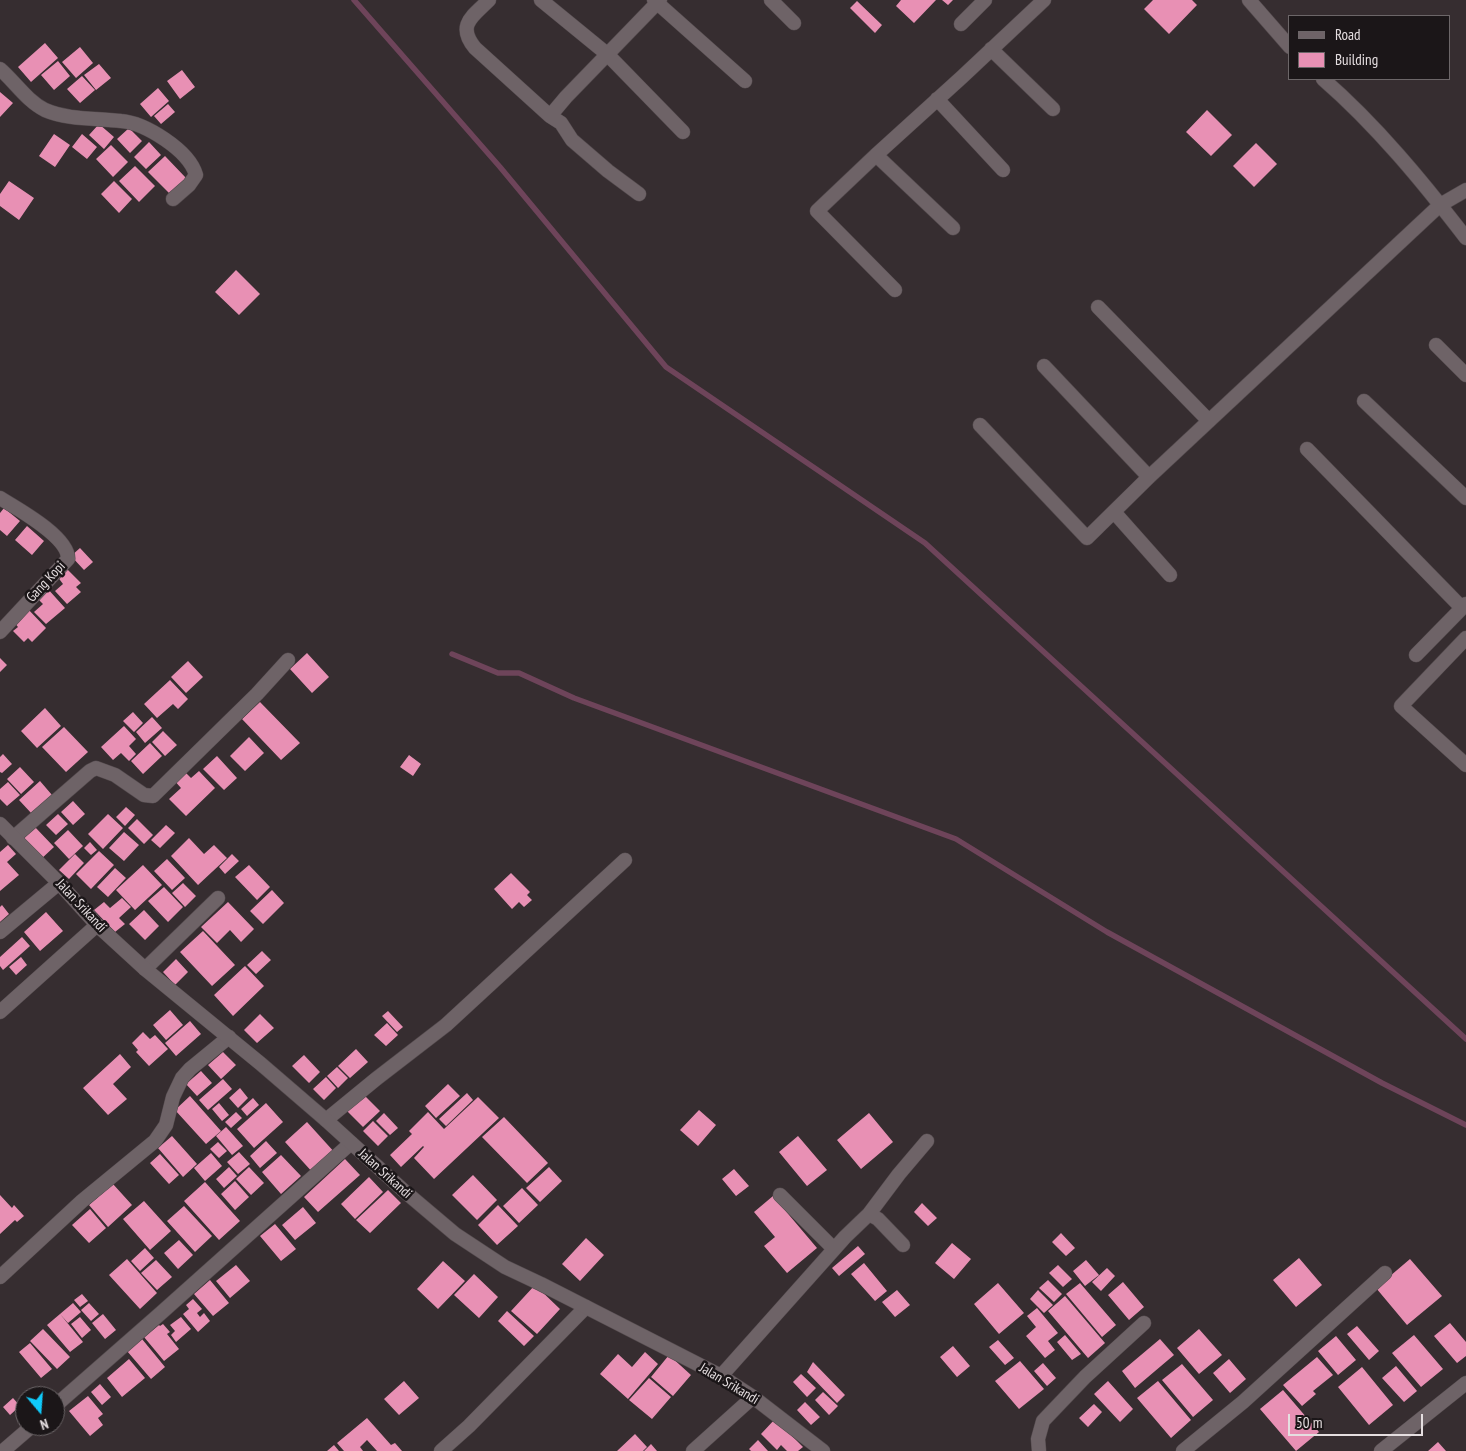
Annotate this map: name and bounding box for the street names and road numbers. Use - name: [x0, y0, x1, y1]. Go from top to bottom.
- street label: Gang Kopi: [23, 558, 69, 606]
- street label: Jalan Srikandi: [52, 876, 110, 936]
- street label: Jalan Srikandi: [355, 1146, 415, 1202]
- street label: Jalan Srikandi: [696, 1360, 762, 1408]

